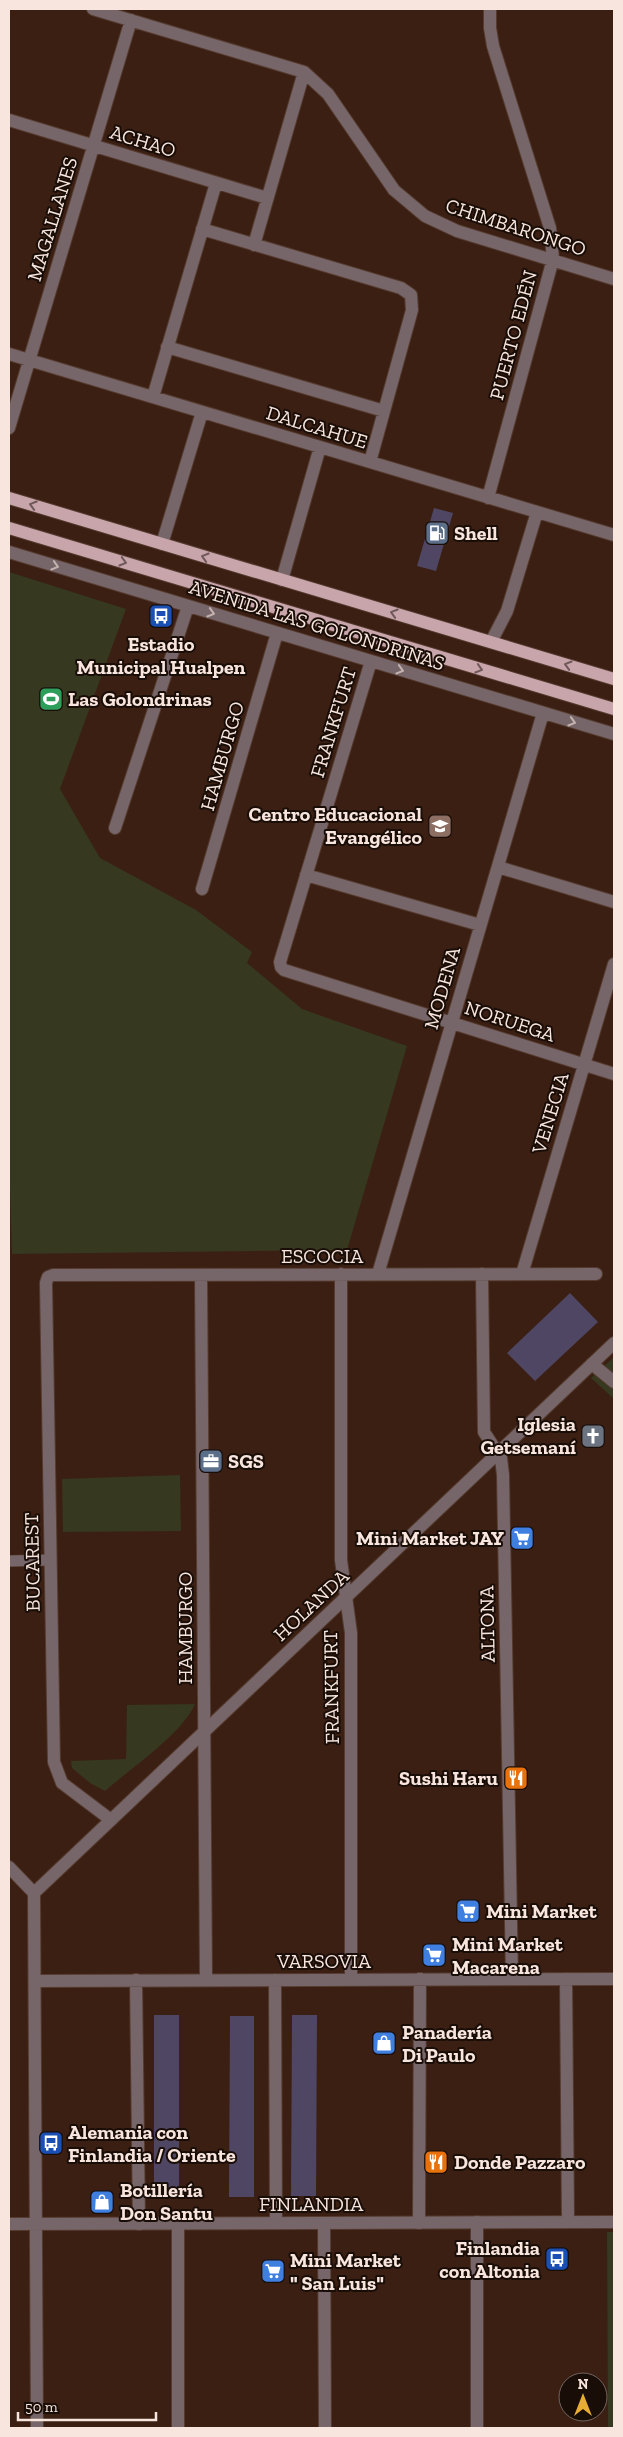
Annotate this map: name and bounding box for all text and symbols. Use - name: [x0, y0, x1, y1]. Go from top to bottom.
- street label: ACHAO: [107, 120, 179, 162]
- street label: MAGALLANES: [22, 154, 82, 284]
- street label: CHIMBARONGO: [443, 193, 589, 261]
- street label: PUERTO EDÉN: [484, 267, 542, 403]
- street label: DALCAHUE: [264, 400, 370, 454]
- one-way arrow: [29, 501, 37, 511]
- fuel station icon: Shell: [424, 520, 450, 546]
- place label: Shell: [454, 521, 498, 545]
- one-way arrow: [201, 552, 210, 562]
- one-way arrow: [118, 556, 126, 566]
- one-way arrow: [51, 560, 59, 570]
- street label: AVENIDA LAS GOLONDRINAS: [186, 575, 448, 675]
- bus stop icon: Estadio Municipal Hualpen: [148, 603, 174, 629]
- one-way arrow: [206, 607, 215, 617]
- one-way arrow: [391, 608, 399, 618]
- place label: Estadio Municipal Hualpen: [77, 632, 246, 679]
- one-way arrow: [564, 660, 572, 670]
- one-way arrow: [475, 663, 483, 673]
- street label: FRANKFURT: [305, 664, 361, 780]
- one-way arrow: [395, 664, 404, 674]
- sports icon: Las Golondrinas: [38, 686, 64, 712]
- place label: Las Golondrinas: [68, 687, 212, 711]
- street label: HAMBURGO: [195, 699, 249, 813]
- one-way arrow: [568, 716, 576, 726]
- place label: Centro Educacional Evangélico: [249, 802, 423, 849]
- school or university icon: Centro Educacional Evangélico: [427, 813, 453, 839]
- street label: MODENA: [419, 943, 465, 1032]
- street label: NORUEGA: [462, 995, 559, 1047]
- street label: VENECIA: [526, 1069, 574, 1157]
- street label: ESCOCIA: [281, 1244, 364, 1268]
- place label: Iglesia Getsemaní: [480, 1412, 576, 1459]
- church icon: Iglesia Getsemaní: [580, 1423, 606, 1449]
- office icon: SGS: [198, 1448, 224, 1474]
- place label: SGS: [228, 1449, 264, 1473]
- street label: BUCAREST: [19, 1512, 45, 1612]
- supermarket icon: Mini Market JAY: [509, 1525, 535, 1551]
- place label: Mini Market JAY: [356, 1526, 504, 1550]
- street label: HOLANDA: [268, 1563, 354, 1646]
- street label: HAMBURGO: [173, 1572, 197, 1684]
- street label: ALTONA: [474, 1584, 500, 1663]
- street label: FRANKFURT: [318, 1630, 344, 1744]
- restaurant icon: Sushi Haru: [503, 1765, 529, 1791]
- place label: Sushi Haru: [399, 1766, 498, 1790]
- supermarket icon: Mini Market: [455, 1898, 481, 1924]
- place label: Mini Market: [486, 1899, 598, 1923]
- place label: Mini Market Macarena: [452, 1932, 564, 1979]
- supermarket icon: Mini Market Macarena: [421, 1942, 447, 1968]
- street label: VARSOVIA: [276, 1949, 372, 1973]
- place label: Panadería Di Paulo: [402, 2020, 492, 2067]
- shop icon: Panadería Di Paulo: [371, 2030, 397, 2056]
- place label: Alemania con Finlandia / Oriente: [68, 2120, 236, 2167]
- bus stop icon: Alemania con Finlandia / Oriente: [38, 2130, 64, 2156]
- restaurant icon: Donde Pazzaro: [423, 2149, 449, 2175]
- place label: Donde Pazzaro: [454, 2150, 586, 2174]
- place label: Botillería Don Santu: [120, 2178, 213, 2225]
- shop icon: Botillería Don Santu: [89, 2189, 115, 2215]
- street label: FINLANDIA: [259, 2192, 364, 2216]
- place label: Finlandia con Altonia: [439, 2236, 540, 2283]
- bus stop icon: Finlandia con Altonia: [544, 2246, 570, 2272]
- place label: Mini Market " San Luis": [290, 2248, 402, 2295]
- supermarket icon: Mini Market " San Luis": [260, 2258, 286, 2284]
- north arrow: [558, 2372, 608, 2422]
- text: N: [578, 2376, 589, 2393]
- scale bar: [18, 2390, 155, 2422]
- text: 50 m: [25, 2398, 58, 2416]

